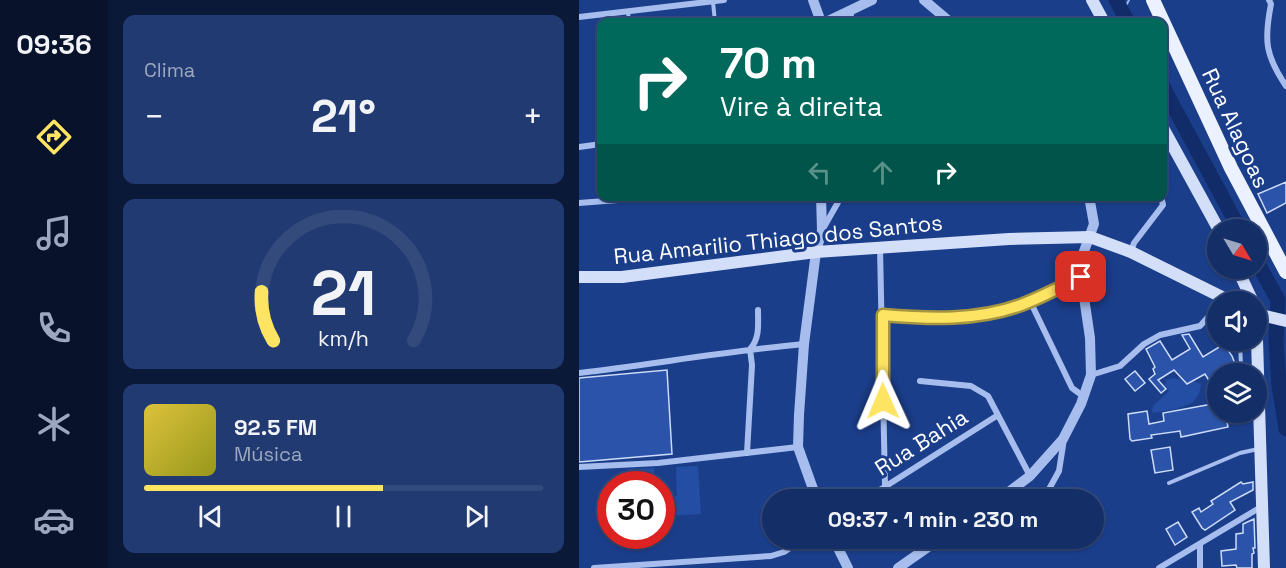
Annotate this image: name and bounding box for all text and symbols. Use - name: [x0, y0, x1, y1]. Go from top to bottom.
- text: 09:36: [16, 27, 92, 62]
- text: 70 m: [720, 37, 817, 90]
- icon: right: [621, 42, 699, 120]
- text: Clima: [144, 57, 195, 83]
- street label: Rua Alagoas: [1196, 64, 1276, 192]
- text: 21°: [311, 88, 376, 145]
- text: Vire à direita: [720, 89, 883, 124]
- text: −: [144, 96, 164, 138]
- text: +: [523, 96, 543, 138]
- icon: directions: [33, 116, 75, 158]
- icon: left: [803, 156, 836, 189]
- icon: ahead: [866, 156, 899, 189]
- icon: right: [929, 156, 962, 189]
- street label: Rua Amarilio Thiago dos Santos: [612, 208, 944, 270]
- icon: music: [33, 212, 75, 254]
- north arrow: [1207, 219, 1267, 279]
- map controls: [1207, 219, 1267, 423]
- pin: [1055, 251, 1106, 302]
- text: 21: [311, 254, 376, 333]
- icon: arrive: [1064, 260, 1097, 293]
- button: sound: [1207, 291, 1267, 351]
- icon: phone: [33, 307, 75, 349]
- text: km/h: [318, 325, 369, 352]
- button: layers: [1207, 363, 1267, 423]
- position arrow: [851, 369, 915, 433]
- street label: Rua Bahia: [869, 402, 973, 482]
- icon: climate: [33, 403, 75, 445]
- text: 92.5 FM: [234, 413, 317, 441]
- text: Música: [234, 441, 302, 467]
- speed limit sign: 30: [597, 471, 675, 549]
- icon: car: [33, 499, 75, 541]
- icon: previous: [194, 500, 227, 533]
- icon: pause: [327, 500, 360, 533]
- icon: next: [460, 500, 493, 533]
- text: 09:37 · 1 min · 230 m: [828, 505, 1038, 533]

